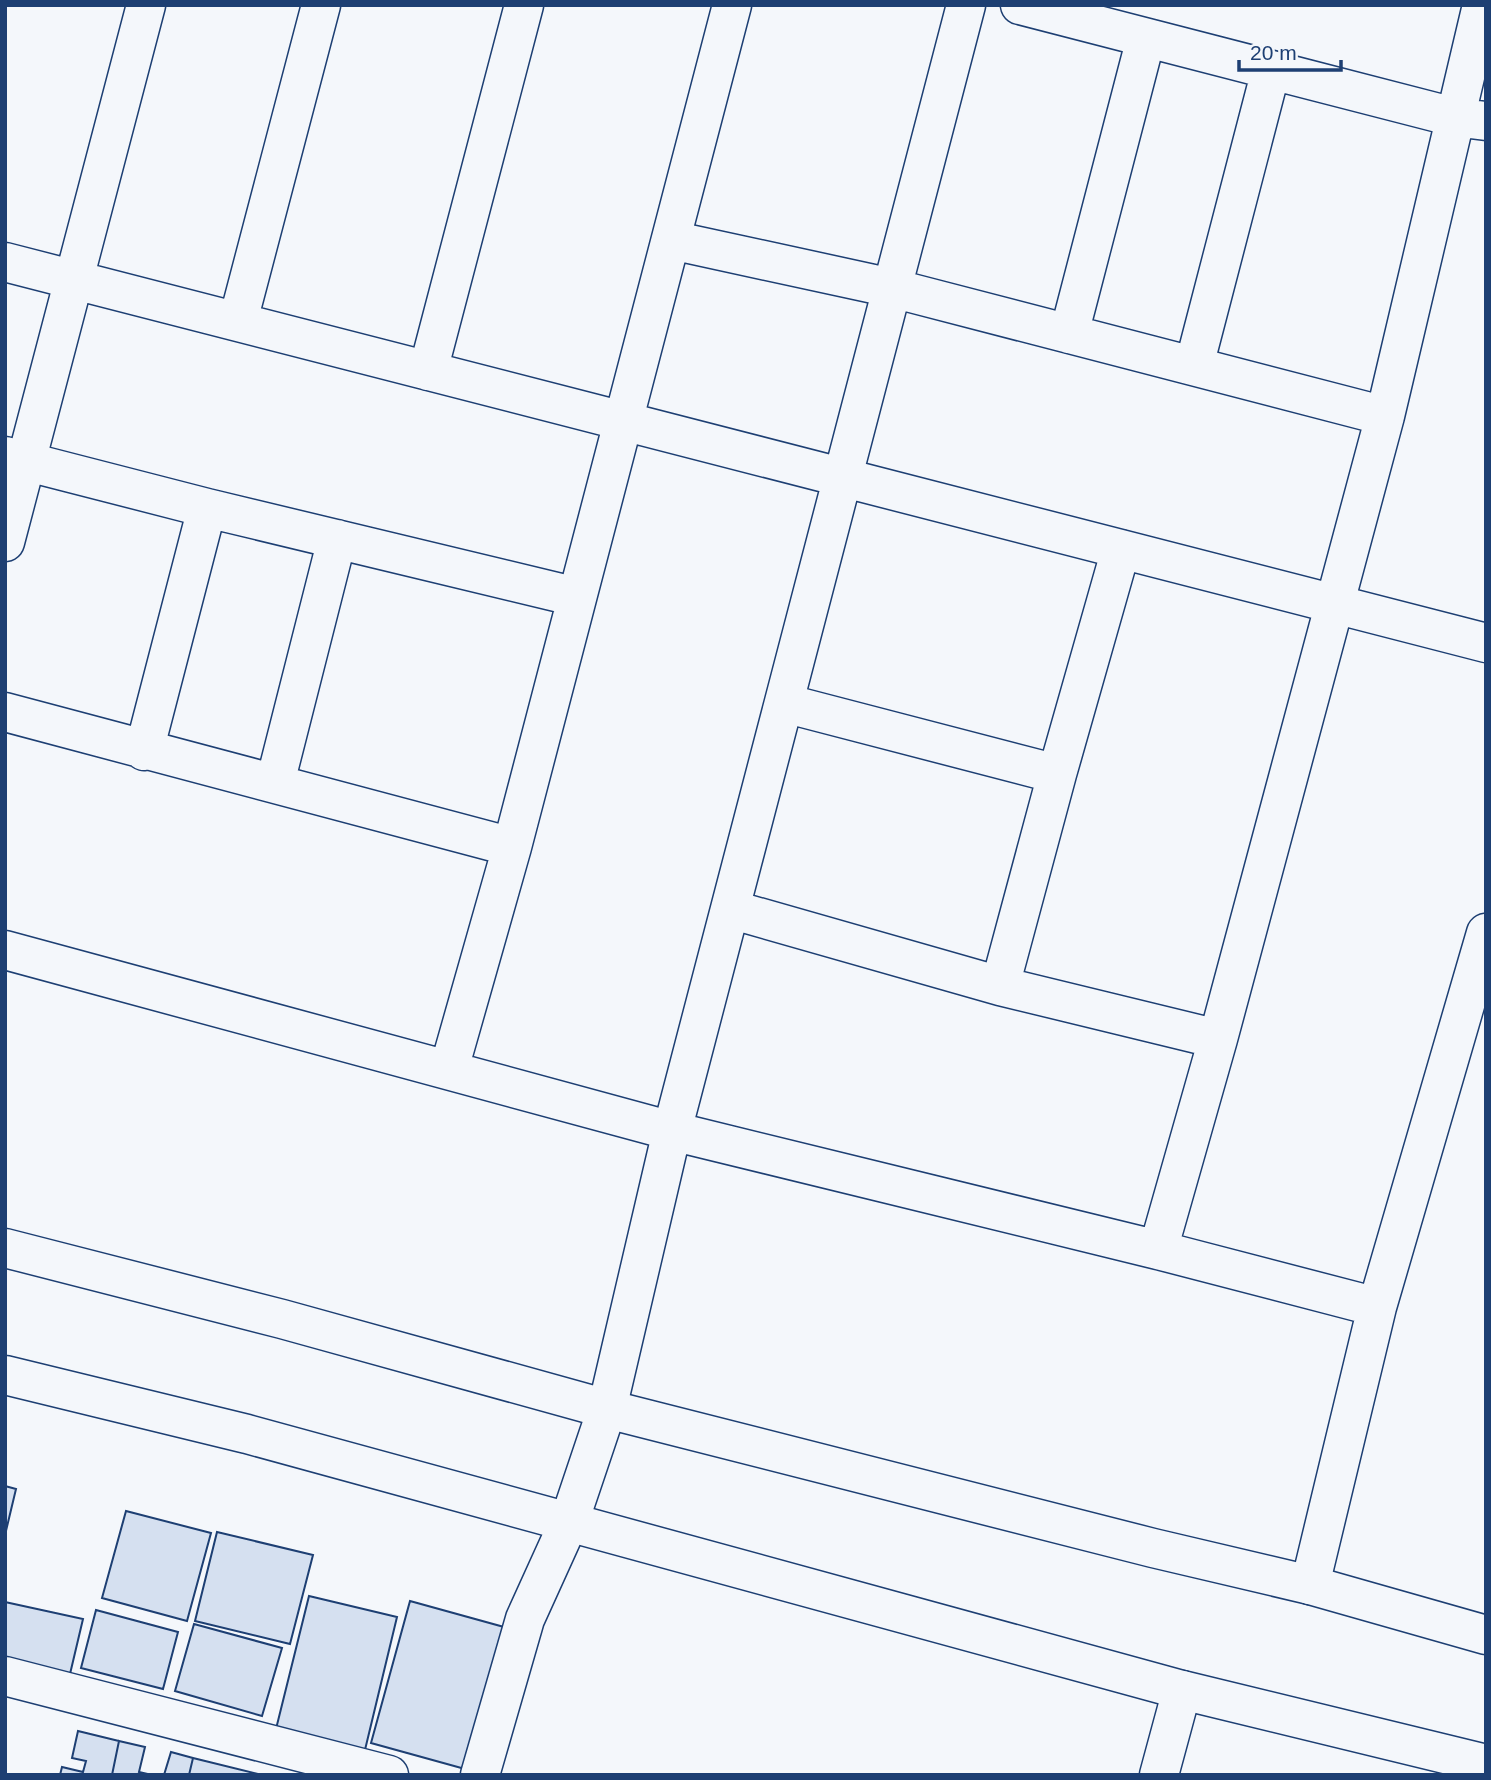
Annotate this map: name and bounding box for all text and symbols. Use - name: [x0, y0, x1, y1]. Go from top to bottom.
- scale bar: [1239, 28, 1340, 72]
- text: 20 m: [1250, 41, 1297, 64]

